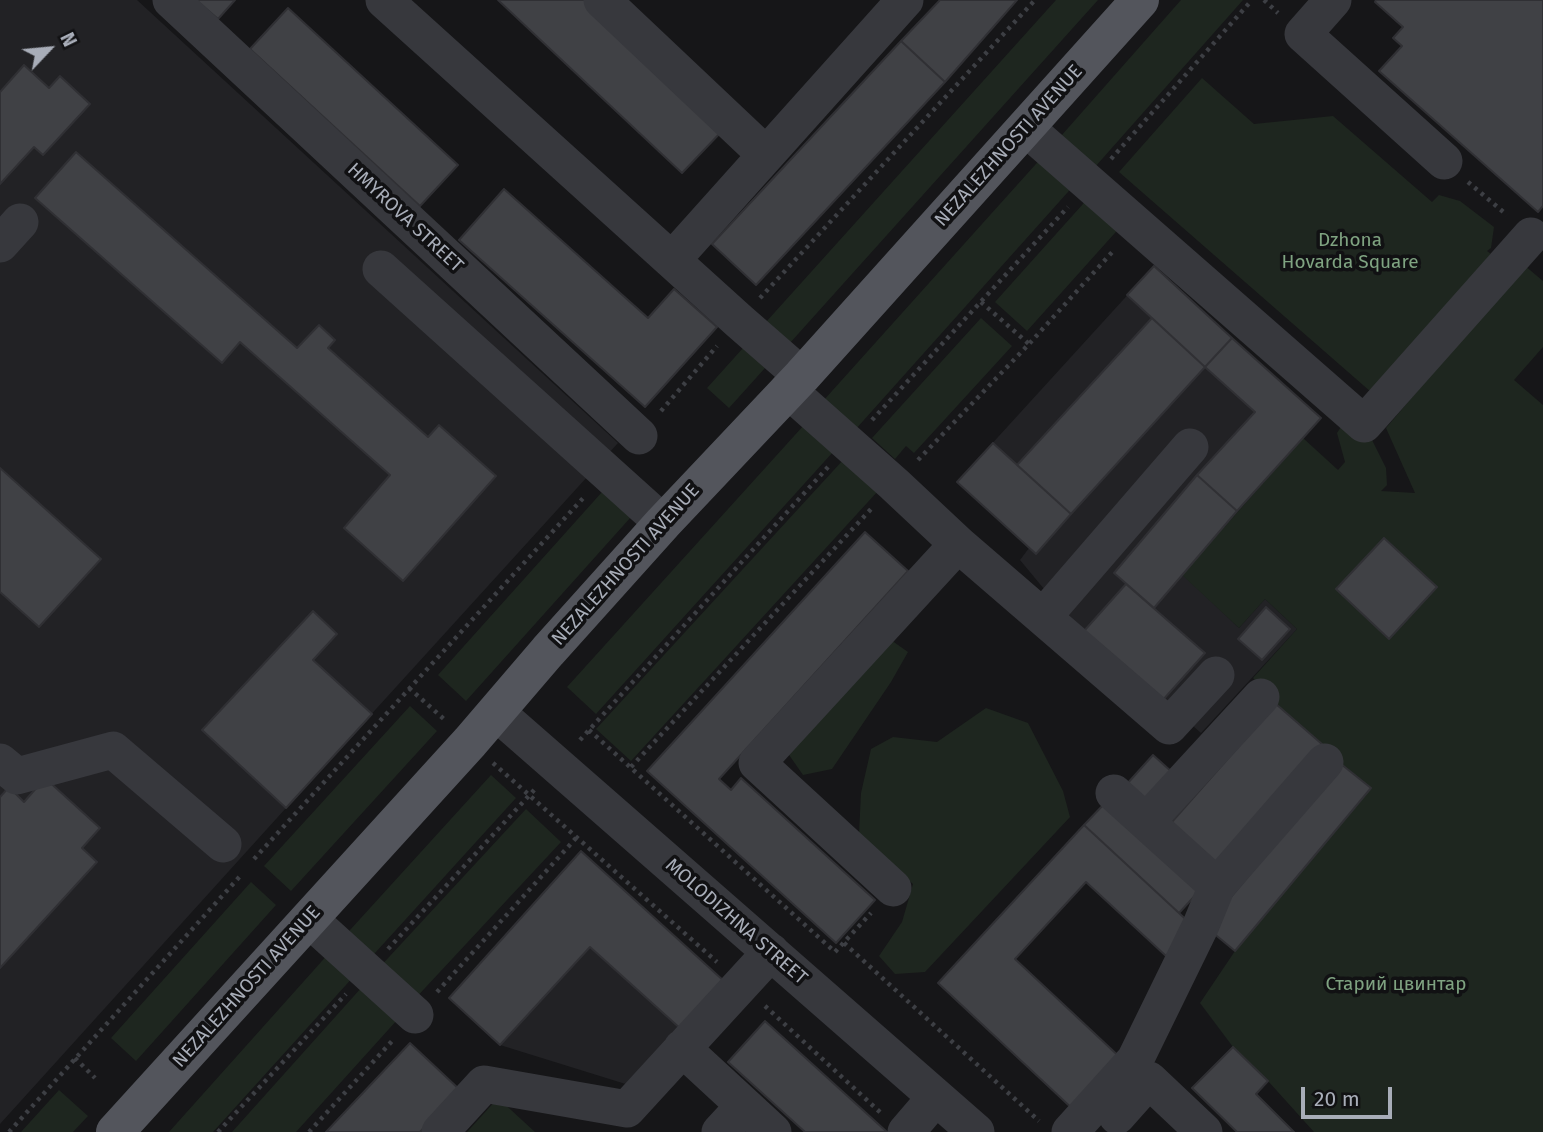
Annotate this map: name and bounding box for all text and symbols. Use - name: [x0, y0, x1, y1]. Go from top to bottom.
- north arrow: [14, 14, 84, 84]
- text: N: [55, 29, 81, 50]
- street label: NEZALEZHNOSTI AVENUE: [930, 60, 1088, 232]
- street label: HMYROVA STREET: [342, 159, 468, 277]
- park label: Dzhona Hovarda Square: [1281, 230, 1419, 274]
- street label: NEZALEZHNOSTI AVENUE: [547, 479, 705, 651]
- street label: MOLODIZHNA STREET: [660, 854, 812, 990]
- street label: NEZALEZHNOSTI AVENUE: [168, 901, 326, 1073]
- park label: Старий цвинтар: [1326, 974, 1466, 996]
- scale bar: [1305, 1072, 1396, 1116]
- text: 20 m: [1314, 1086, 1360, 1112]

